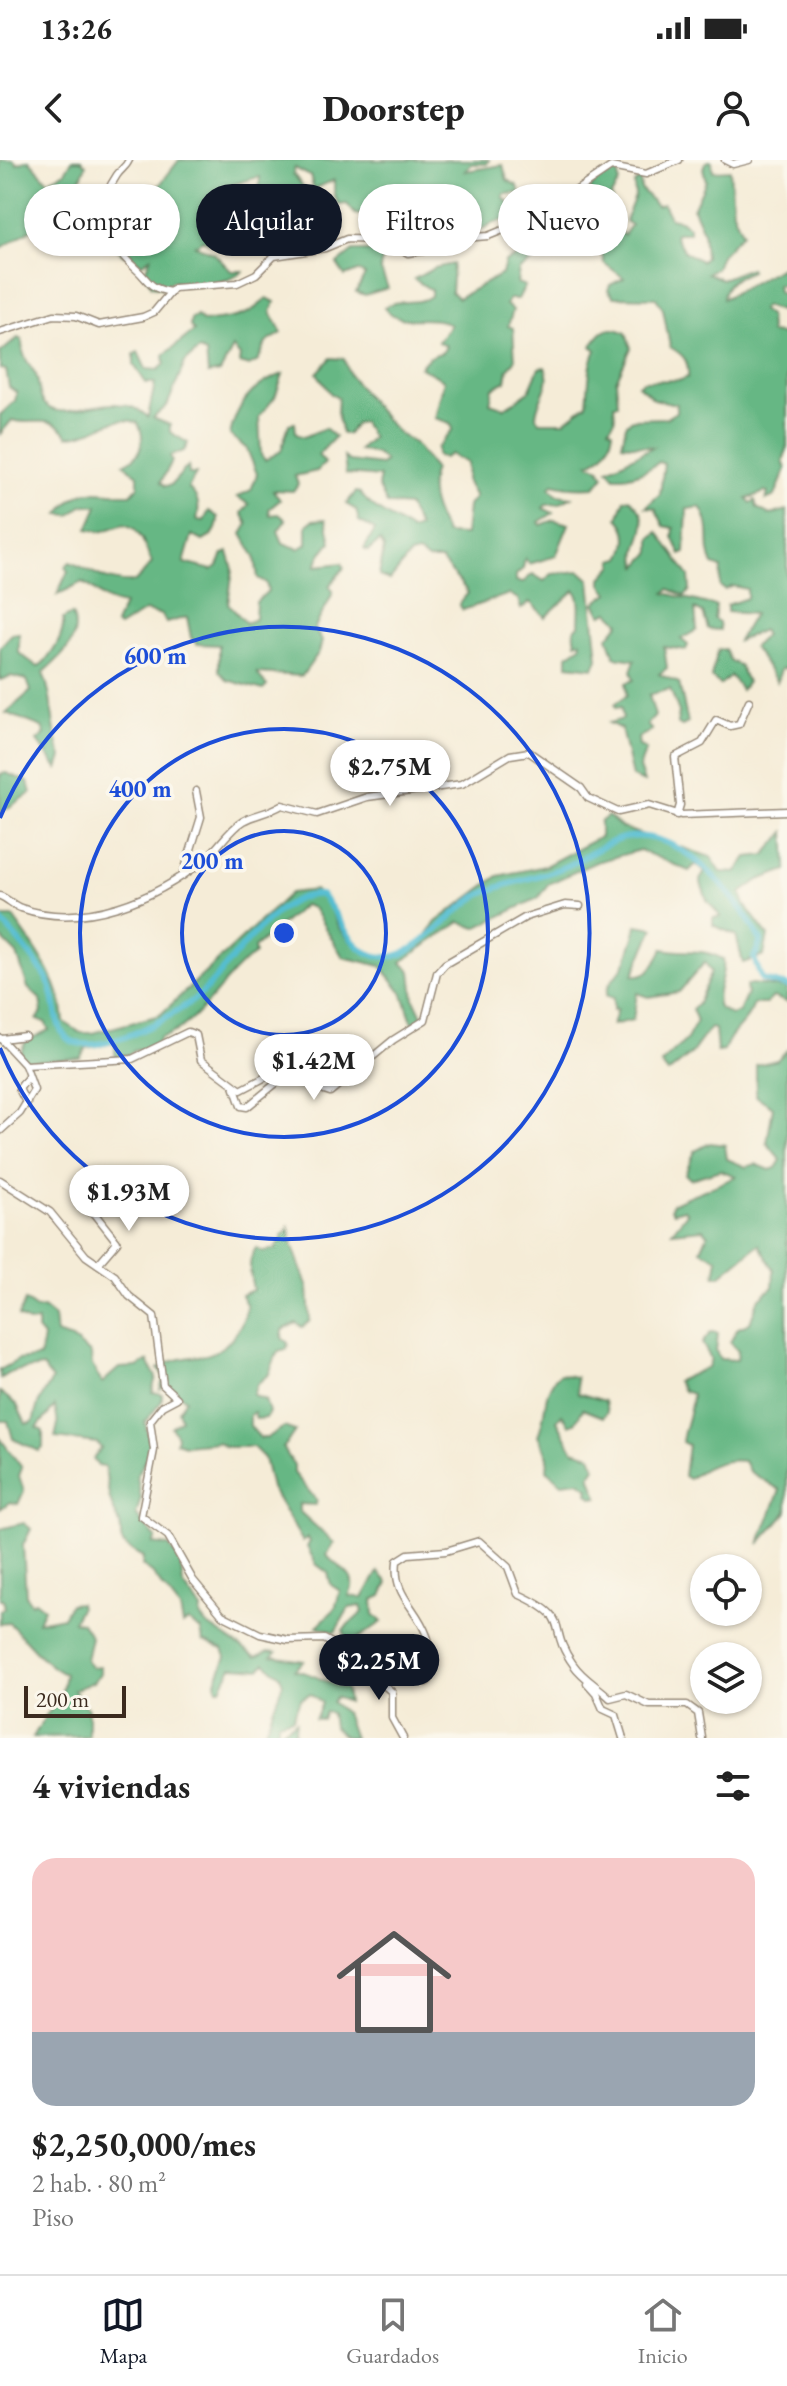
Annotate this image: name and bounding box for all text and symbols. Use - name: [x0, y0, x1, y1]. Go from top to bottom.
- text: 13:26: [40, 9, 112, 48]
- text: Doorstep: [322, 85, 465, 132]
- icon: back: [32, 86, 76, 130]
- icon: person: [711, 86, 755, 130]
- chip: Comprar: [24, 184, 180, 256]
- chip: Alquilar: [196, 184, 342, 256]
- chip: Filtros: [358, 184, 482, 256]
- chip: Nuevo: [498, 184, 628, 256]
- text: 600 m: [123, 640, 187, 671]
- pin: $2.75M: [325, 740, 455, 808]
- text: $2.75M: [348, 749, 432, 783]
- text: 400 m: [108, 773, 172, 804]
- text: 200 m: [180, 845, 244, 876]
- centre of rings: [270, 919, 298, 947]
- pin: $1.42M: [249, 1034, 379, 1102]
- text: $1.42M: [272, 1043, 356, 1077]
- pin: $1.93M: [64, 1165, 194, 1233]
- text: $1.93M: [87, 1174, 171, 1208]
- map controls: [690, 1554, 762, 1714]
- button: locate: [690, 1554, 762, 1626]
- pin: $2.25M: [314, 1634, 444, 1702]
- button: layers: [690, 1642, 762, 1714]
- text: $2.25M: [337, 1643, 421, 1677]
- scale bar: [24, 1682, 126, 1718]
- text: 200 m: [36, 1685, 89, 1714]
- text: 4 viviendas: [32, 1764, 190, 1808]
- icon: filters: [711, 1764, 755, 1808]
- icon: home: [322, 1910, 466, 2054]
- text: $2,250,000/mes: [32, 2122, 256, 2166]
- text: 2 hab. · 80 m²: [32, 2166, 166, 2200]
- text: Piso: [32, 2200, 74, 2234]
- tab: Mapa: [99, 2293, 147, 2370]
- tab: Guardados: [346, 2293, 439, 2370]
- tab: Inicio: [638, 2293, 688, 2370]

